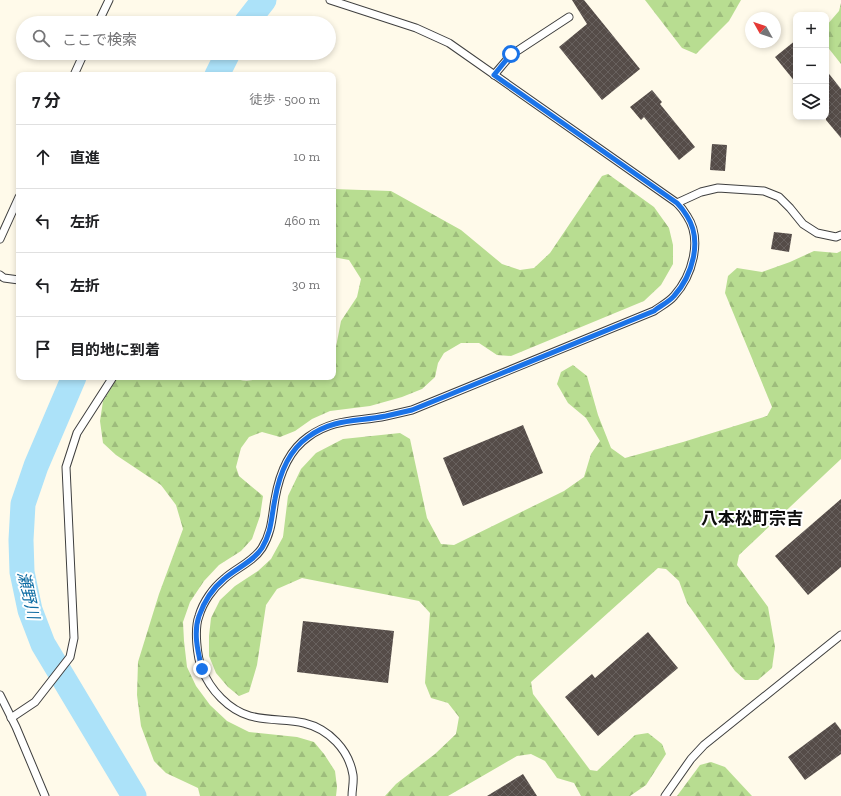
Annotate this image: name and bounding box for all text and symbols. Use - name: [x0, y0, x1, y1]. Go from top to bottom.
- north arrow: [745, 12, 781, 48]
- map controls: [793, 12, 829, 120]
- button: +: [793, 12, 829, 48]
- search box: [16, 16, 336, 60]
- icon: search: [30, 27, 52, 49]
- text: ここで検索: [62, 31, 137, 49]
- route start: [502, 45, 520, 63]
- button: −: [793, 48, 829, 84]
- button: layers: [793, 84, 829, 120]
- text: 7 分: [32, 90, 61, 110]
- text: 徒歩 · 500 m: [249, 92, 320, 107]
- icon: ahead: [32, 146, 54, 168]
- text: 直進: [70, 149, 100, 167]
- text: 10 m: [293, 149, 320, 164]
- icon: left: [32, 210, 54, 232]
- text: 左折: [70, 213, 100, 231]
- text: 460 m: [284, 213, 320, 228]
- icon: left: [32, 274, 54, 296]
- text: 左折: [70, 277, 100, 295]
- text: 30 m: [292, 277, 320, 292]
- icon: arrive: [32, 338, 54, 360]
- text: 目的地に到着: [70, 341, 160, 359]
- district label: 八本松町宗吉: [701, 508, 803, 528]
- water label: 瀬野川: [14, 570, 44, 623]
- route end: [193, 660, 211, 678]

